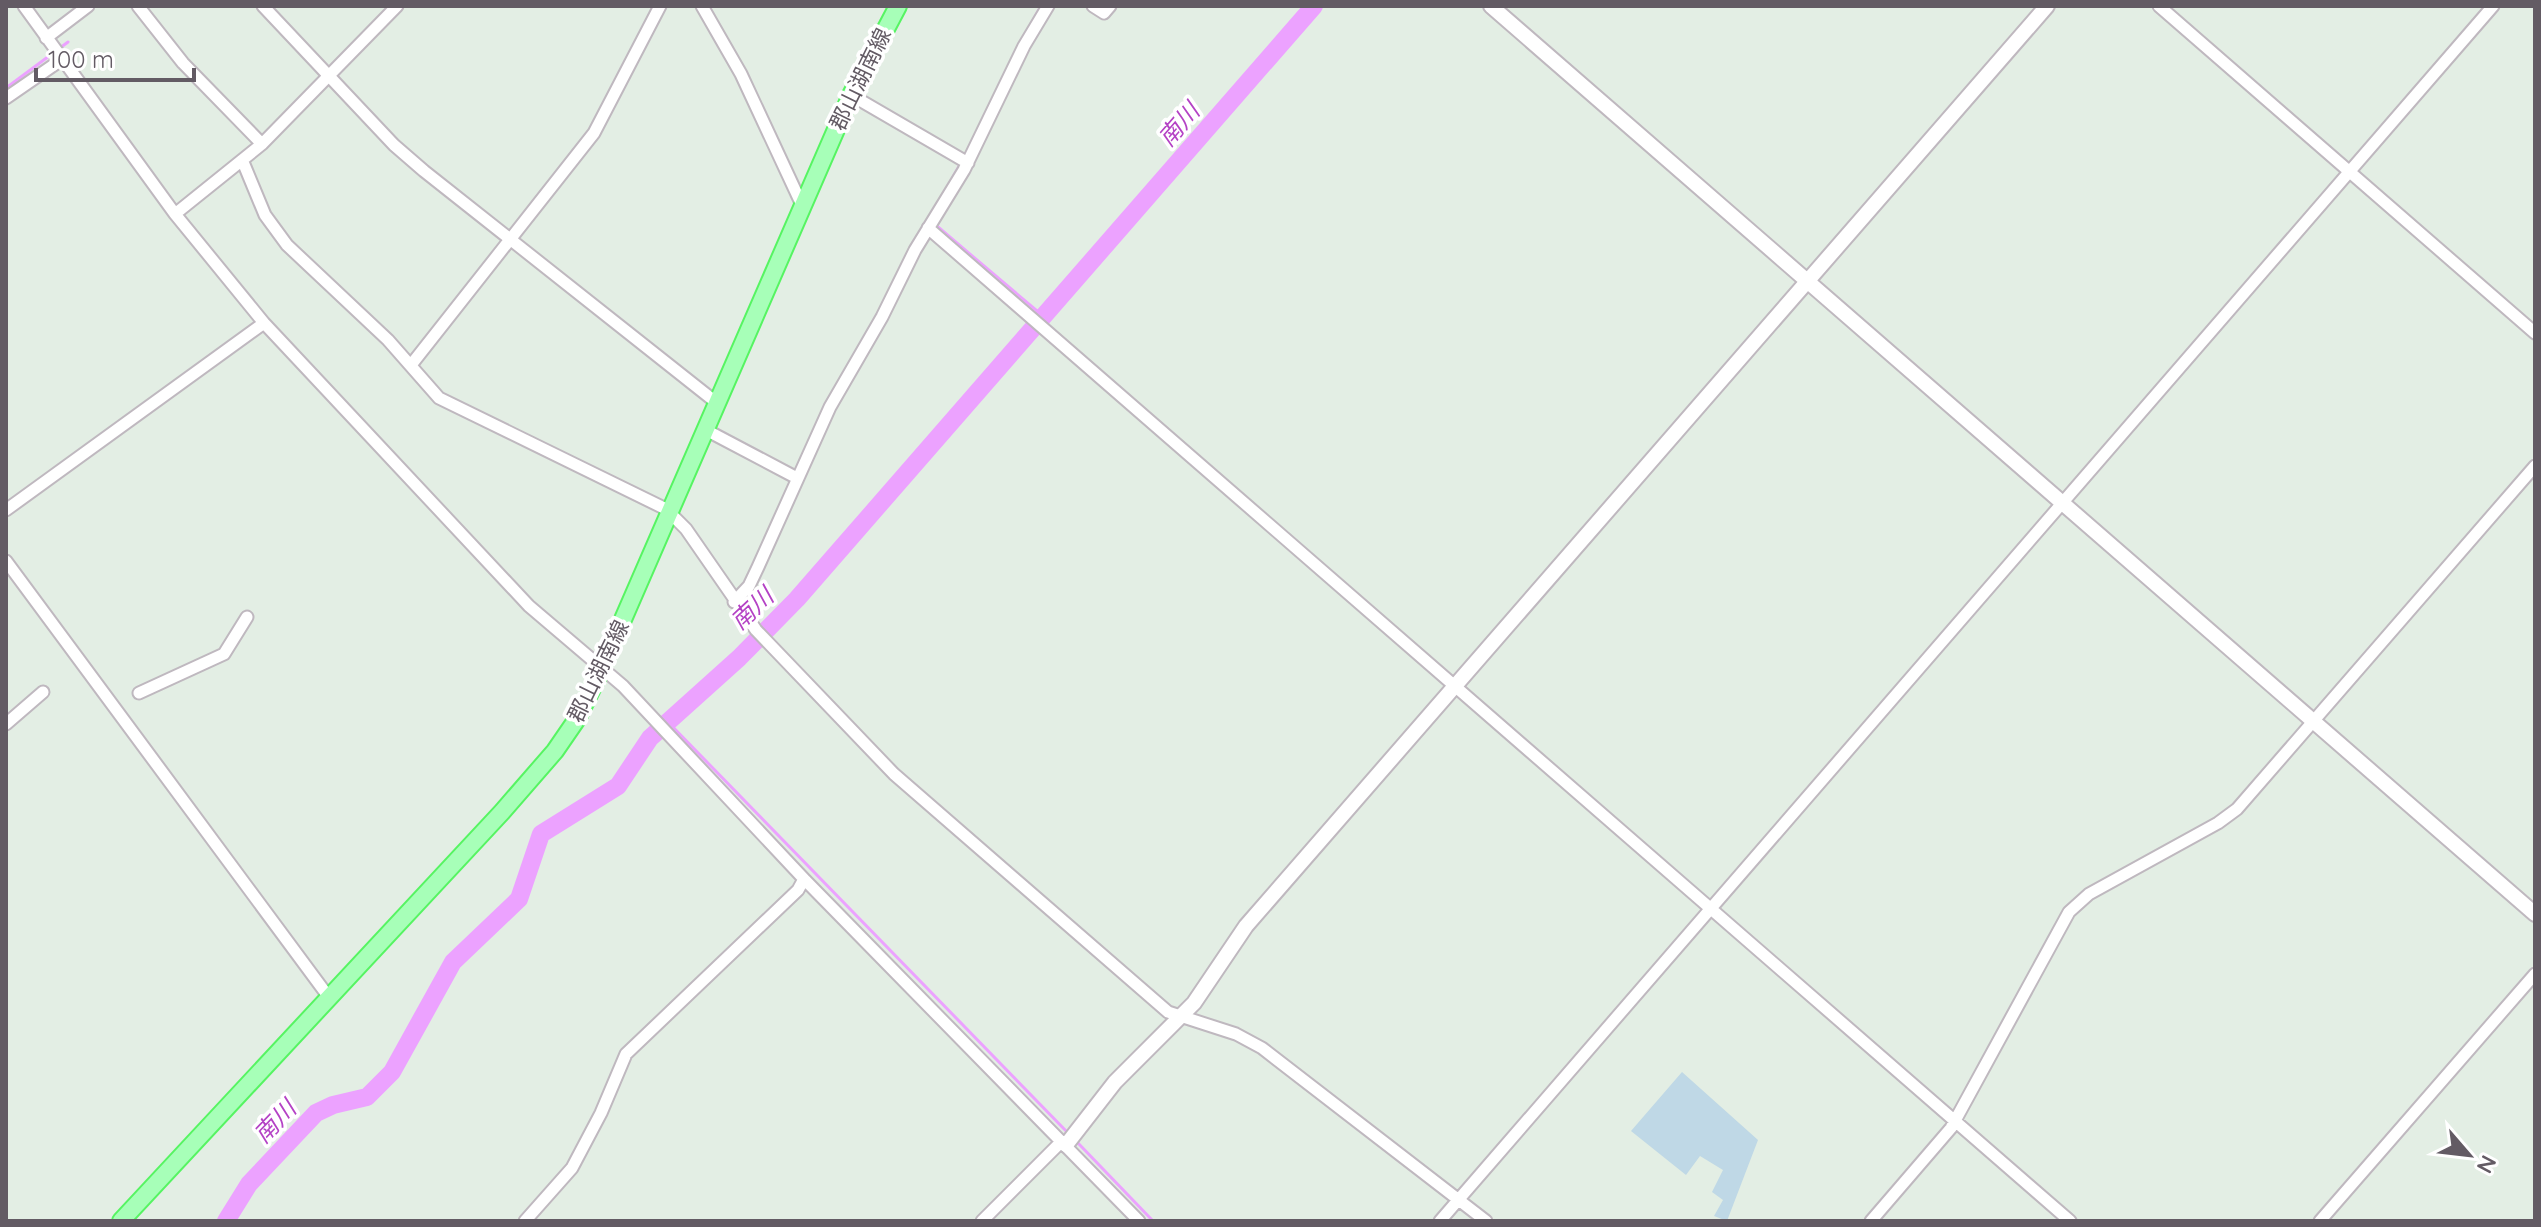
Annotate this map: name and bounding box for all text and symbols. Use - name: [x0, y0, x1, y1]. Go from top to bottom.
- street label: 郡山湖南線: [823, 23, 897, 135]
- scale bar: [36, 32, 194, 82]
- text: 100 m: [48, 44, 114, 74]
- water label: 南川: [1151, 94, 1207, 152]
- water label: 南川: [724, 579, 781, 636]
- street label: 郡山湖南線: [561, 615, 635, 727]
- water label: 南川: [247, 1091, 304, 1149]
- north arrow: [2429, 1115, 2509, 1195]
- text: N: [2471, 1151, 2503, 1178]

